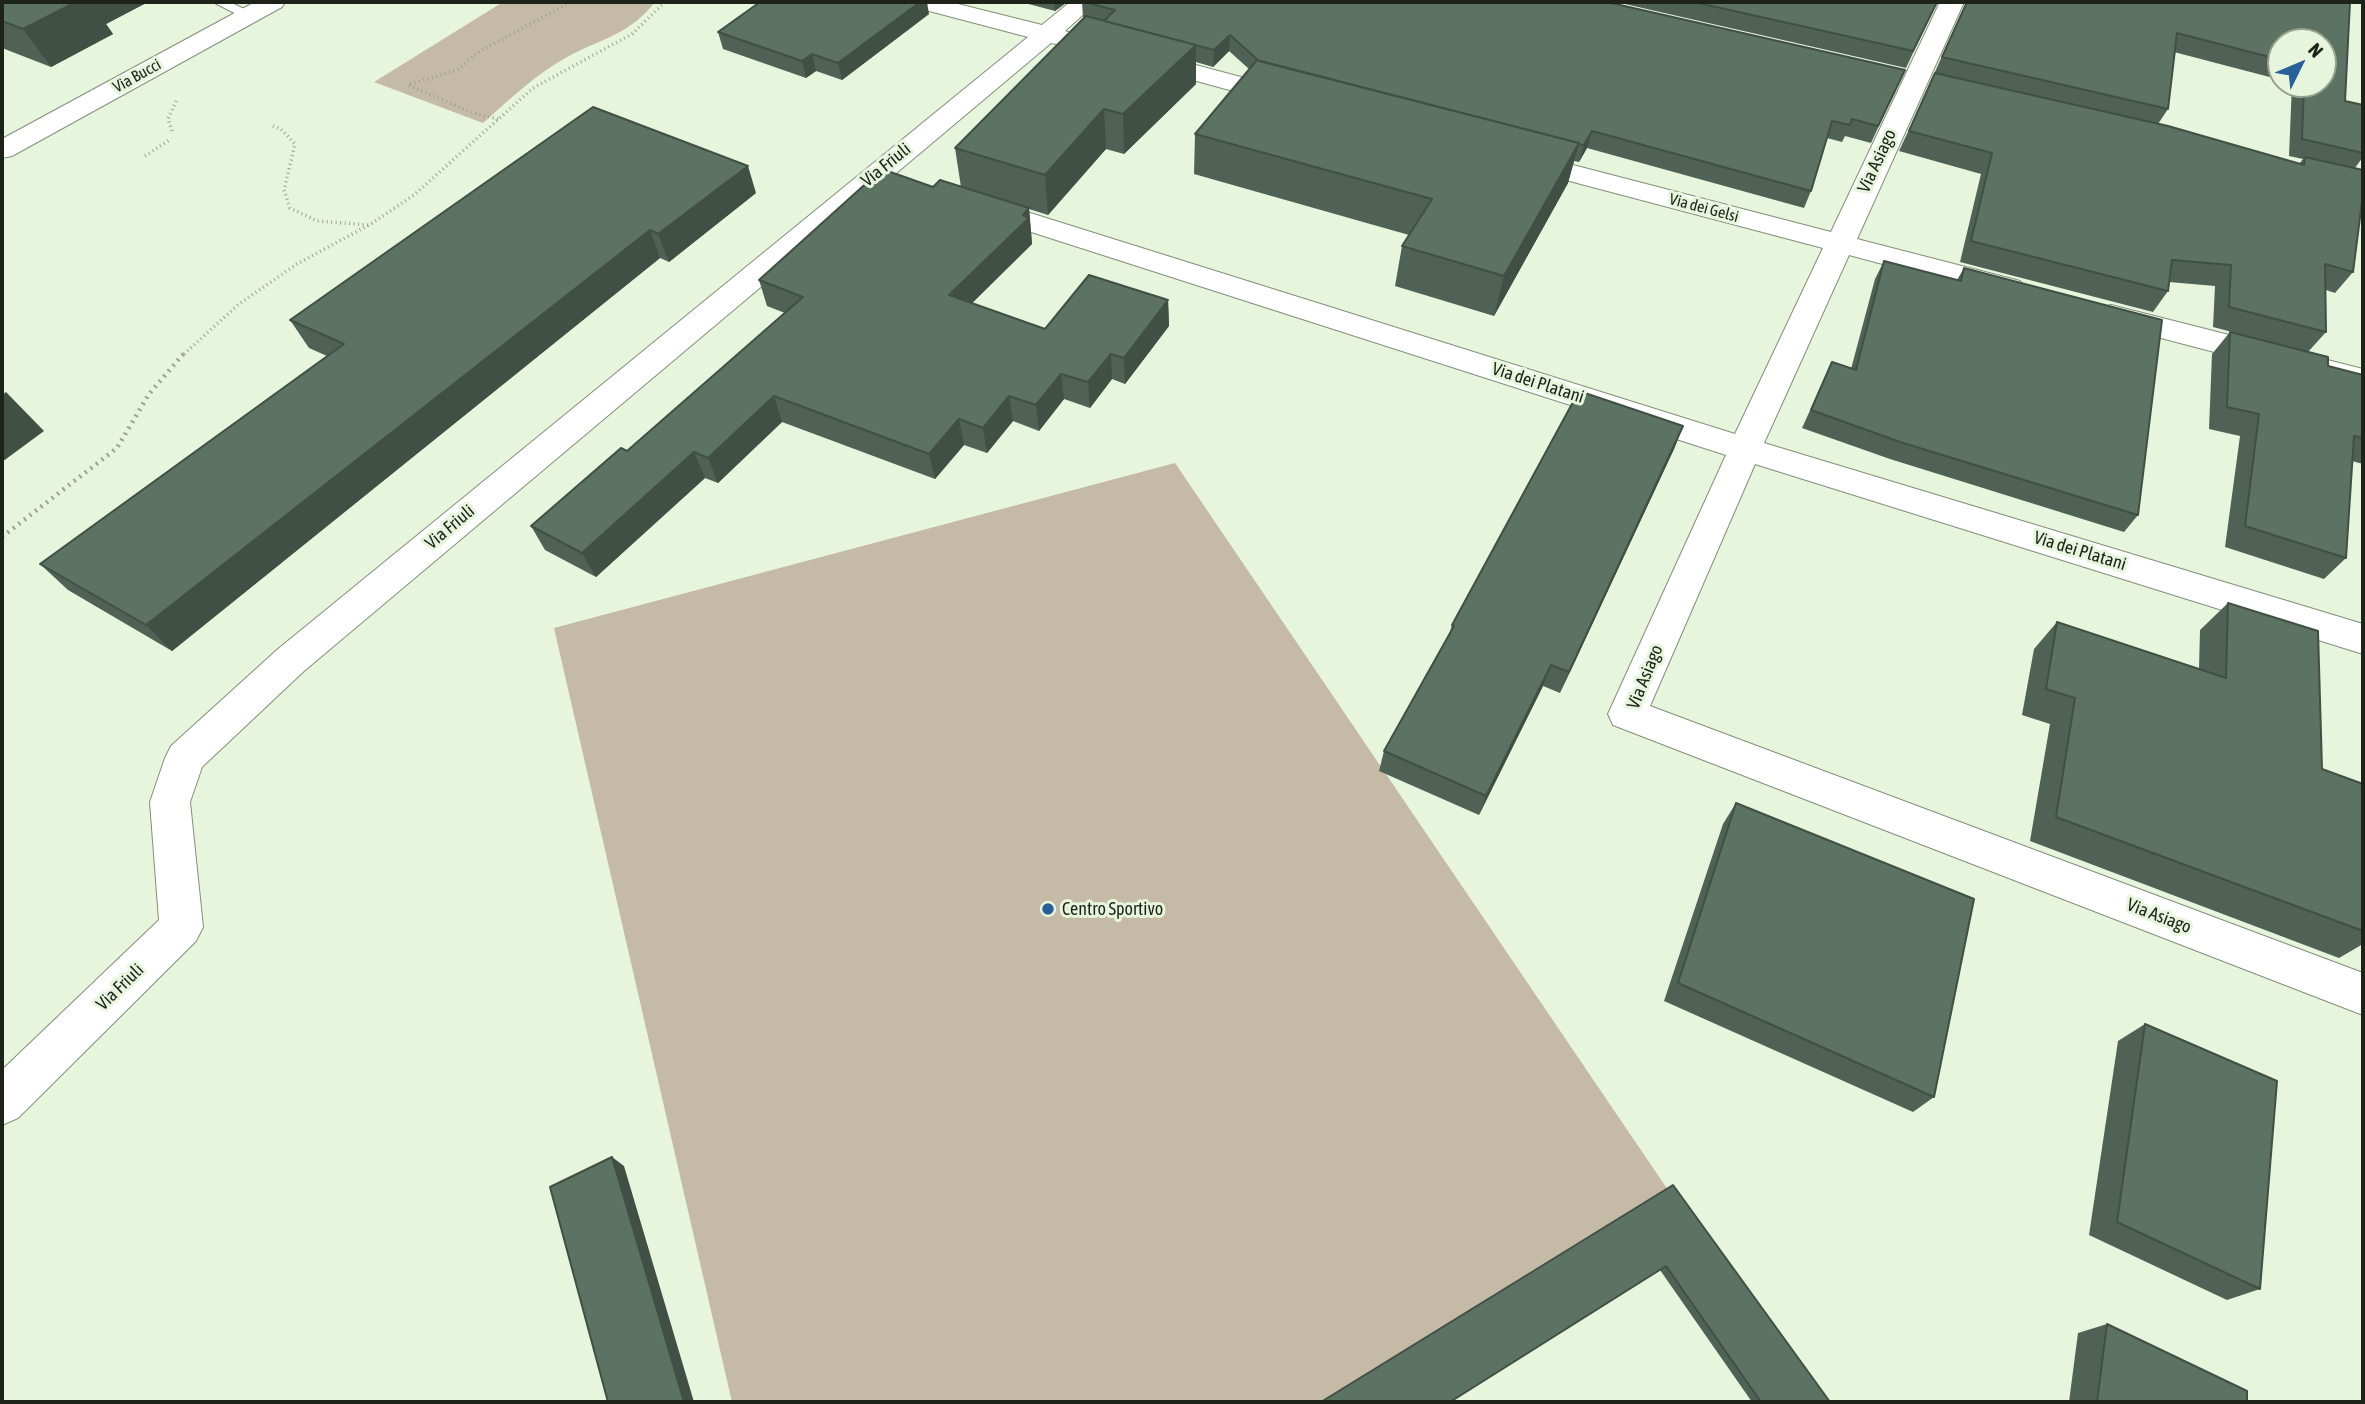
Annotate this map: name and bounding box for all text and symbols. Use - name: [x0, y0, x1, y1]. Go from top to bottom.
- north arrow: [2267, 28, 2337, 98]
- text: N: [2304, 38, 2328, 62]
- street label: Via Bucci: [110, 55, 164, 97]
- street label: Via Asiago: [1853, 126, 1901, 196]
- street label: Via Friuli: [857, 138, 915, 192]
- street label: Via dei Gelsi: [1667, 190, 1741, 226]
- street label: Via dei Platani: [1489, 358, 1587, 408]
- street label: Via Friuli: [421, 500, 479, 554]
- street label: Via dei Platani: [2031, 527, 2129, 575]
- street label: Via Asiago: [1622, 642, 1668, 712]
- street label: Via Asiago: [2124, 894, 2194, 938]
- place label: Centro Sportivo: [1062, 898, 1163, 920]
- marker: Centro Sportivo: [1040, 901, 1056, 917]
- street label: Via Friuli: [92, 959, 148, 1015]

